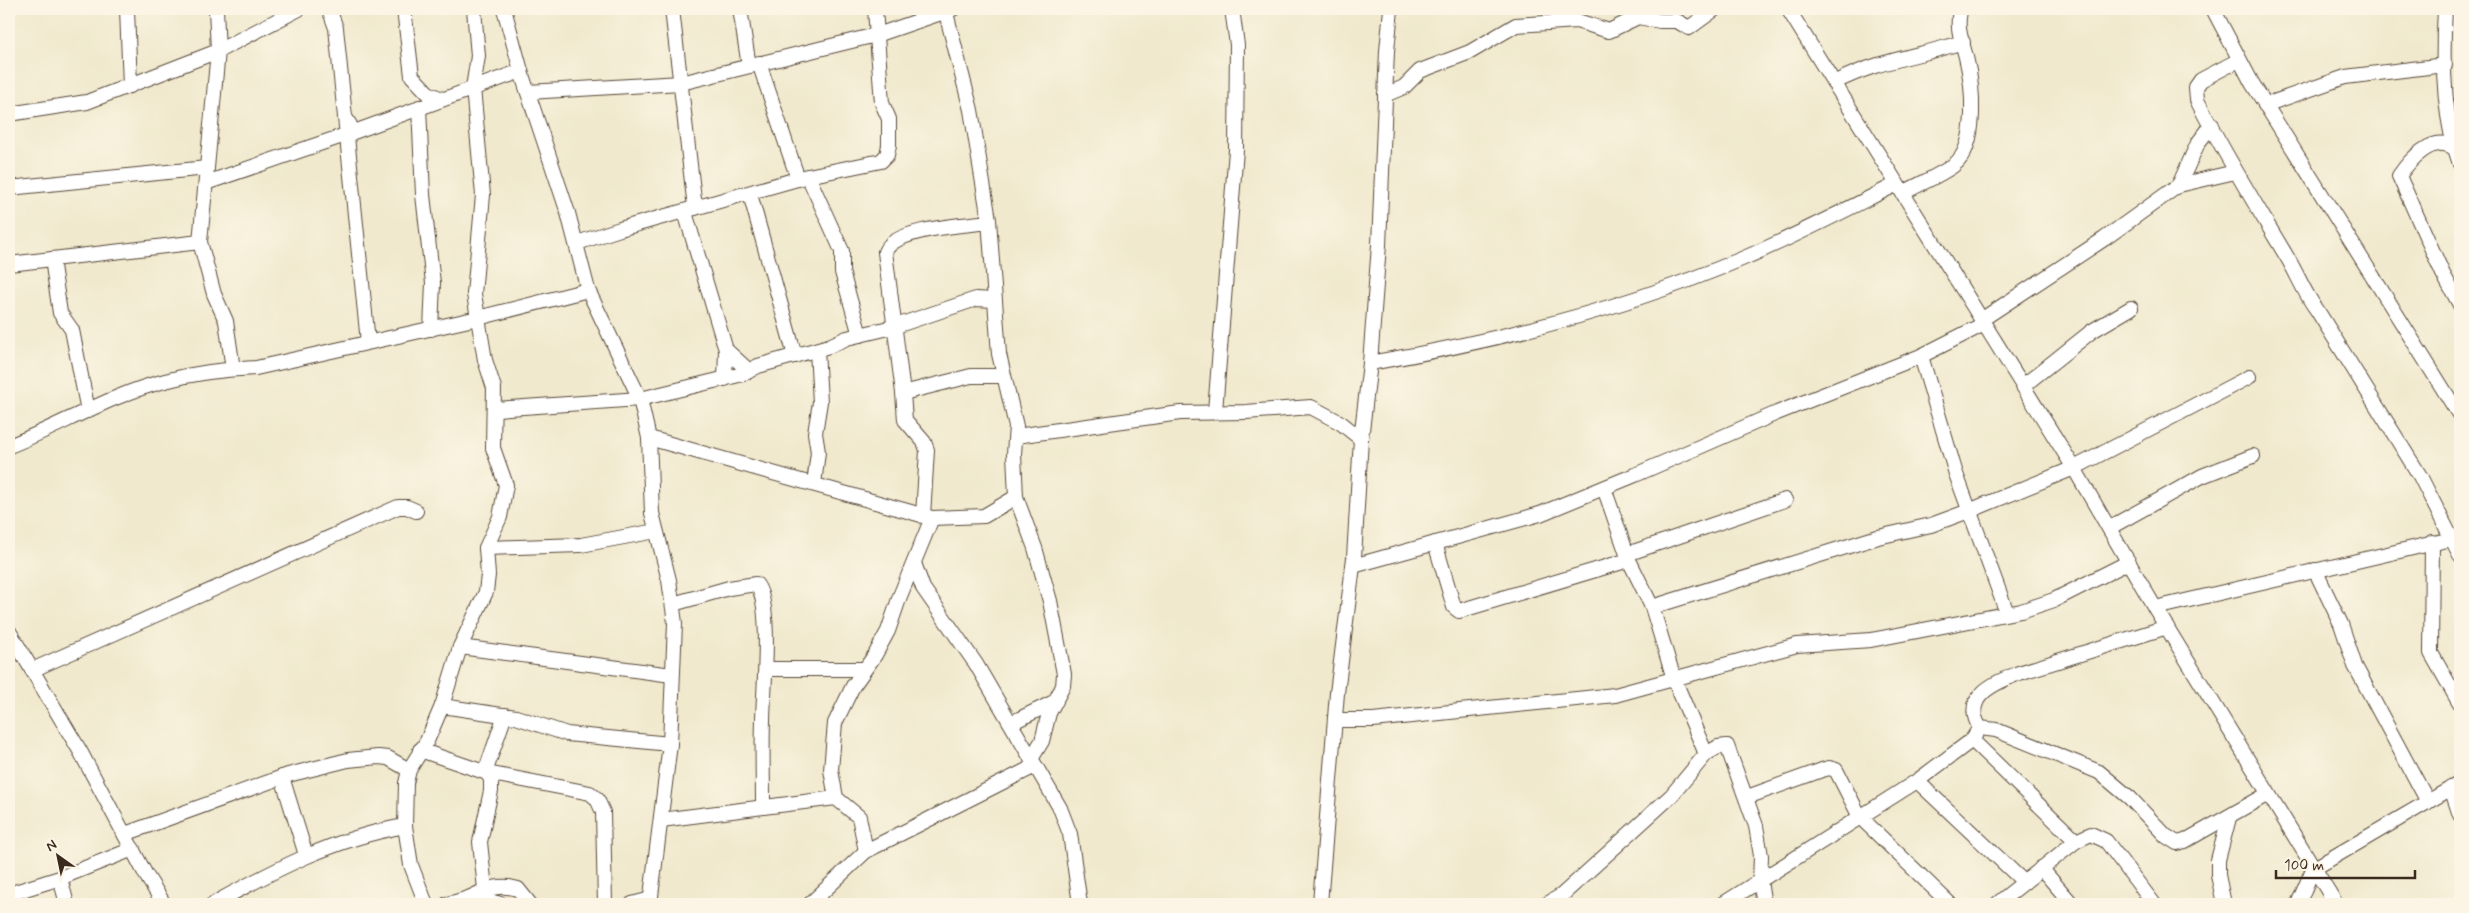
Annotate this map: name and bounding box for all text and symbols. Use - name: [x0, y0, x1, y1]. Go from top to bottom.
- north arrow: [32, 830, 82, 880]
- text: N: [43, 836, 60, 856]
- scale bar: [2276, 848, 2415, 880]
- text: 100 m: [2284, 856, 2324, 876]

